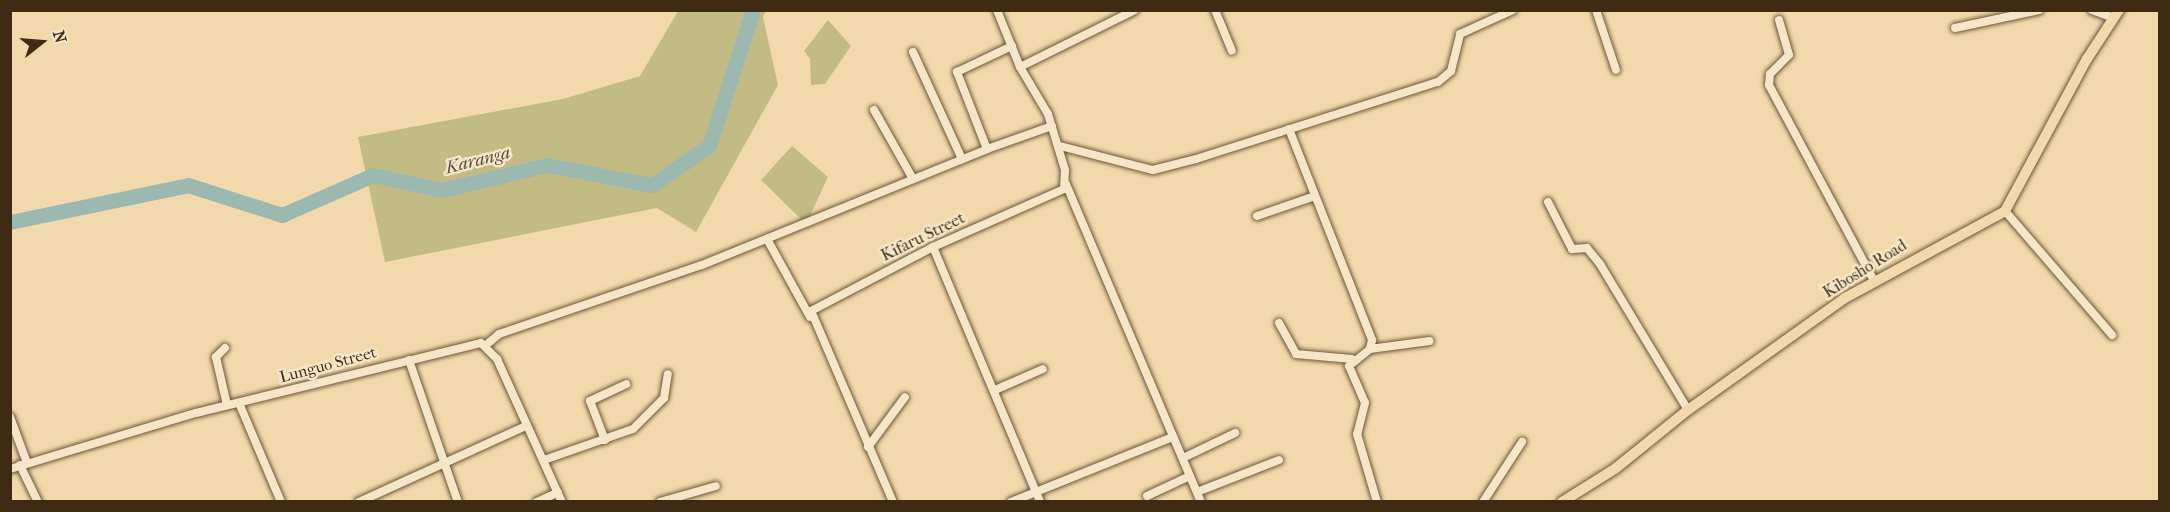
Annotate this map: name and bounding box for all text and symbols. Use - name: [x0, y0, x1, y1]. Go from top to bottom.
- north arrow: [12, 12, 72, 72]
- text: N: [49, 28, 71, 45]
- water label: Karanga: [443, 143, 513, 179]
- street label: Kifaru Street: [878, 209, 968, 265]
- street label: Kibosho Road: [1820, 236, 1910, 302]
- street label: Lunguo Street: [277, 343, 379, 387]

